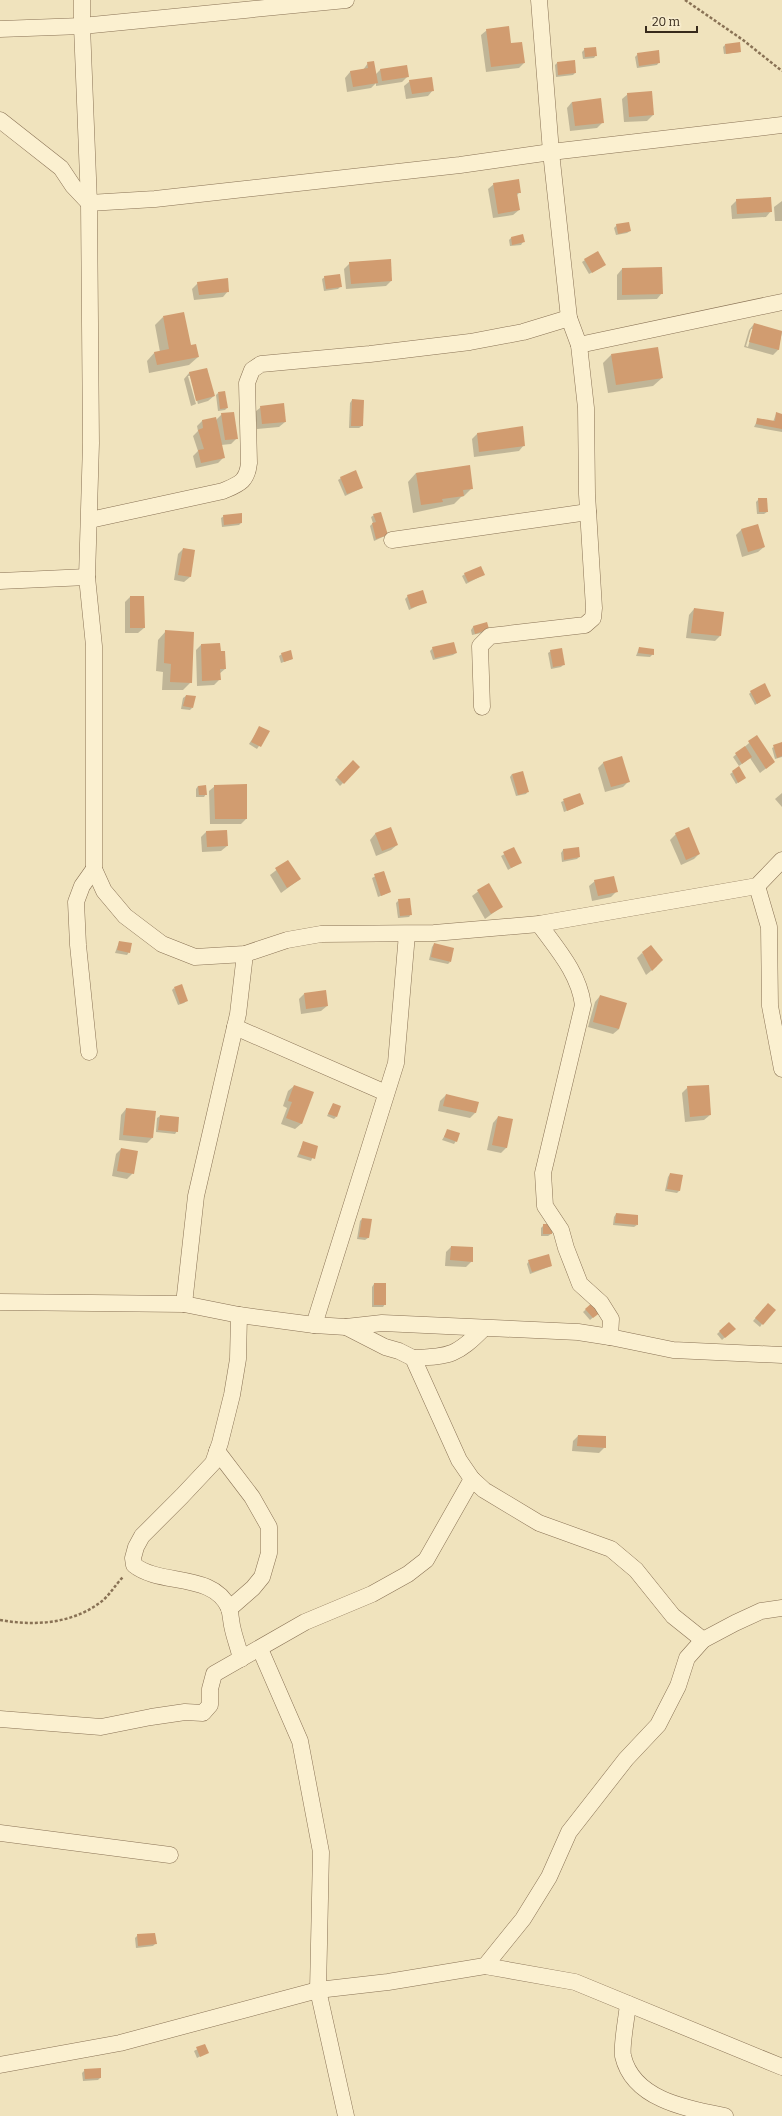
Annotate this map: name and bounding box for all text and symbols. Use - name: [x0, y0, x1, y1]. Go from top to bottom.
- scale bar: [646, 8, 697, 34]
- text: 20 m: [652, 15, 681, 29]

